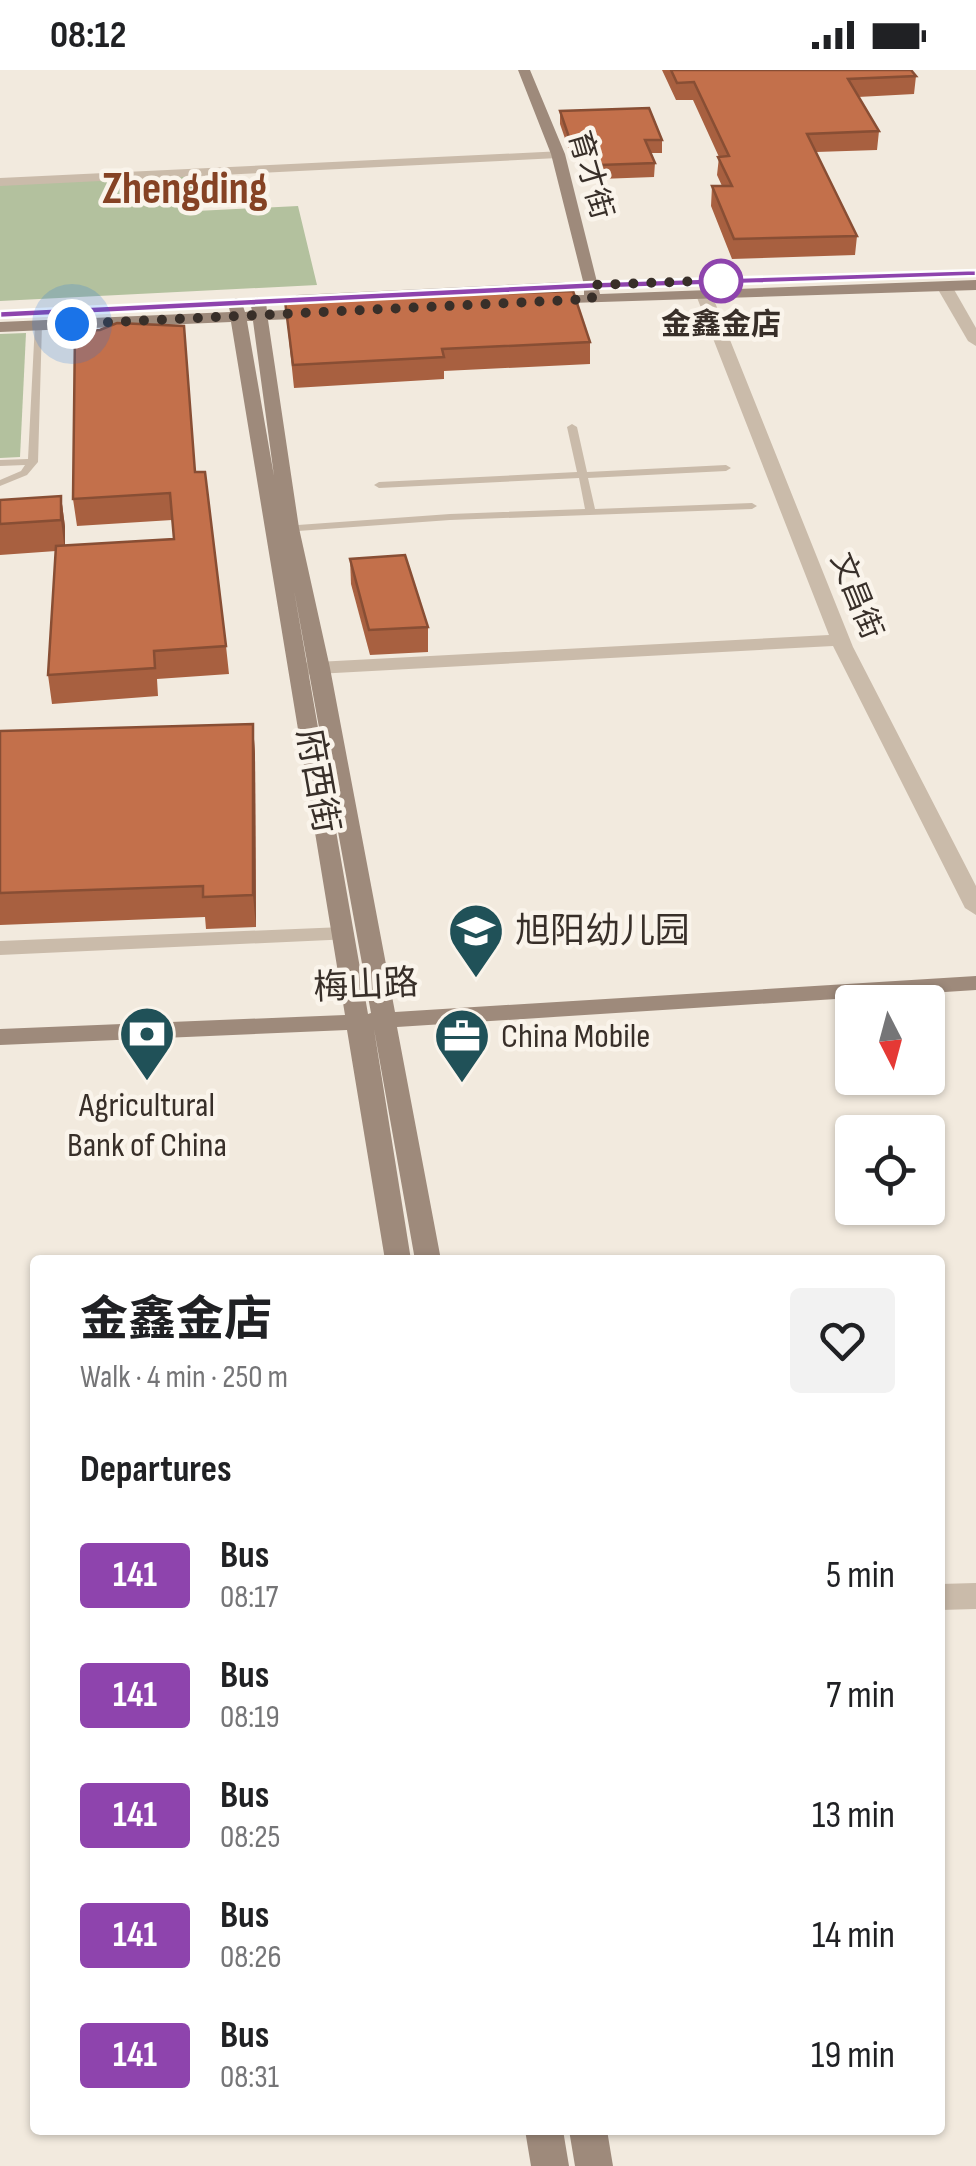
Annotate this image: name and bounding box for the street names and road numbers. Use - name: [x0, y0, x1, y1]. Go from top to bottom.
- street label: 育才街: [560, 127, 620, 223]
- street label: 文昌街: [822, 548, 890, 644]
- street label: 府西街: [287, 726, 347, 836]
- street label: 梅山路: [312, 962, 420, 1010]

